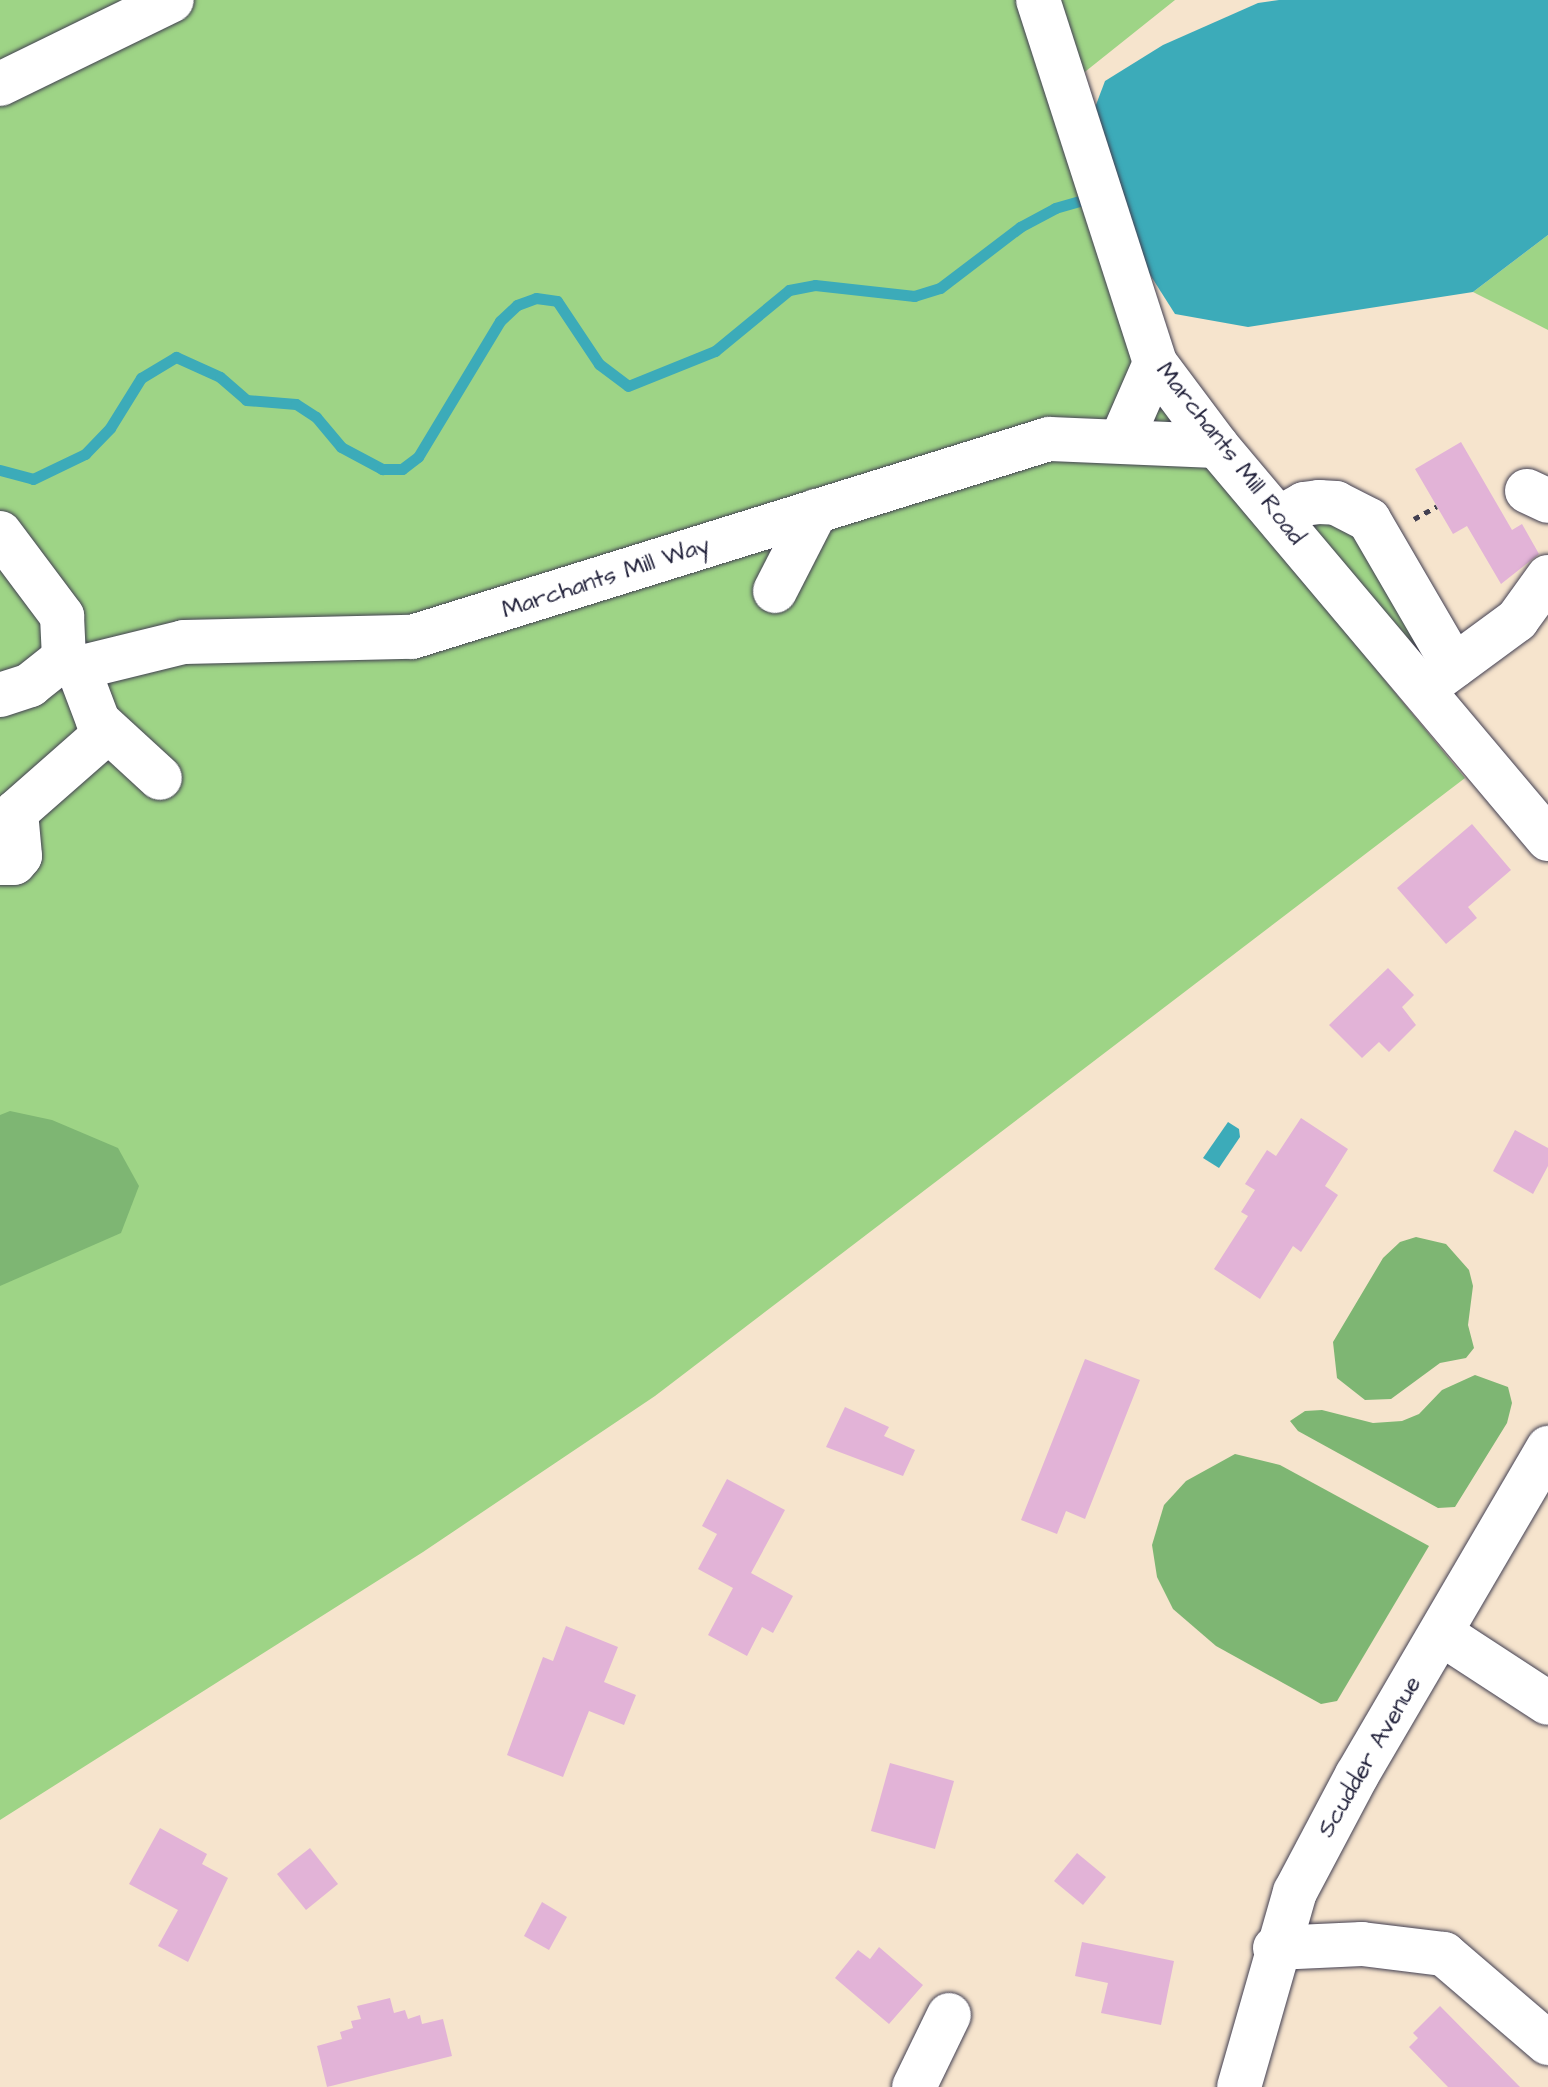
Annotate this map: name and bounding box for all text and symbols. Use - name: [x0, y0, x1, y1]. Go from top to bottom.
- street label: Marchants Mill Road: [1150, 357, 1310, 551]
- street label: Marchants Mill Way: [499, 531, 713, 625]
- street label: Scudder Avenue: [1312, 1671, 1428, 1843]

